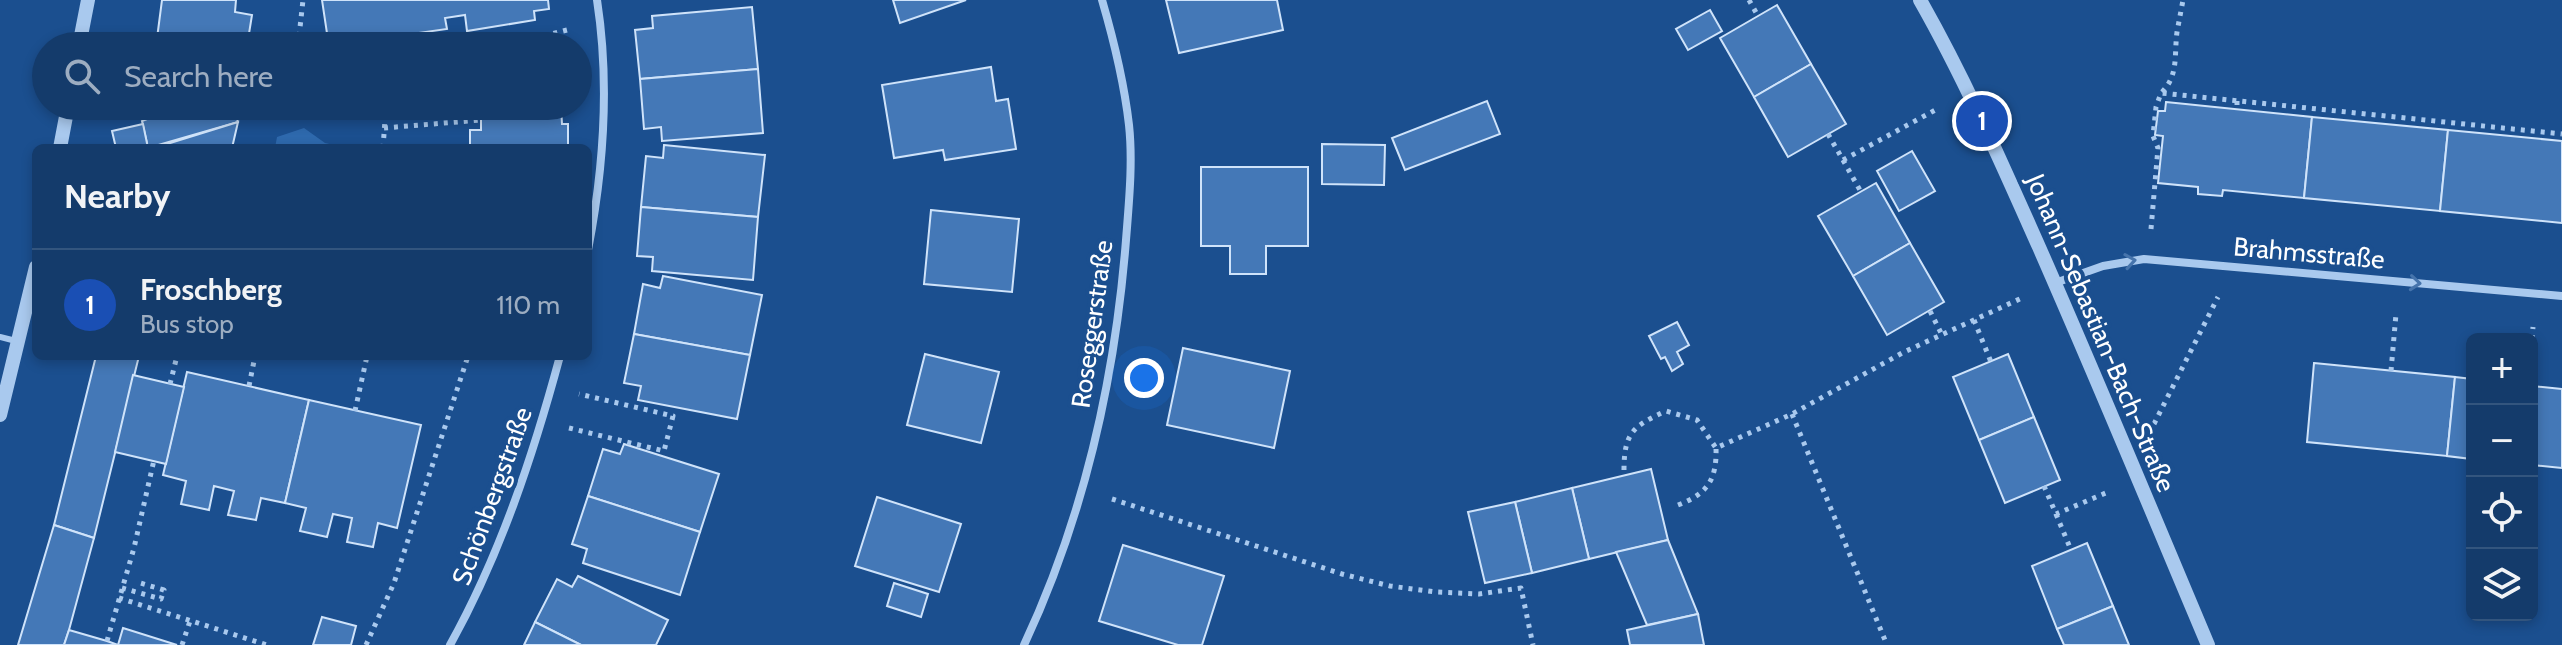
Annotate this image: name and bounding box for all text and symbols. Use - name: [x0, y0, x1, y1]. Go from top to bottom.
- search box: [32, 32, 592, 120]
- icon: search: [60, 54, 104, 98]
- text: Search here: [124, 58, 273, 95]
- pin: 1: [1956, 91, 2008, 151]
- street label: Johann-Sebastian-Bach-Straße: [2019, 168, 2183, 497]
- text: Nearby: [64, 175, 171, 217]
- street label: Brahmsstraße: [2232, 230, 2386, 276]
- street label: Roseggerstraße: [1064, 238, 1120, 410]
- one-way arrow: [2123, 253, 2136, 270]
- text: Froschberg: [140, 271, 282, 308]
- one-way arrow: [2408, 274, 2421, 291]
- text: 1: [85, 289, 95, 321]
- text: 110 m: [496, 289, 560, 321]
- text: Bus stop: [140, 308, 234, 340]
- map controls: [2466, 333, 2538, 621]
- button: +: [2466, 333, 2538, 405]
- your location: [1124, 358, 1164, 398]
- street label: Schönbergstraße: [445, 403, 539, 589]
- button: −: [2466, 405, 2538, 477]
- button: locate: [2466, 477, 2538, 549]
- button: layers: [2466, 549, 2538, 621]

